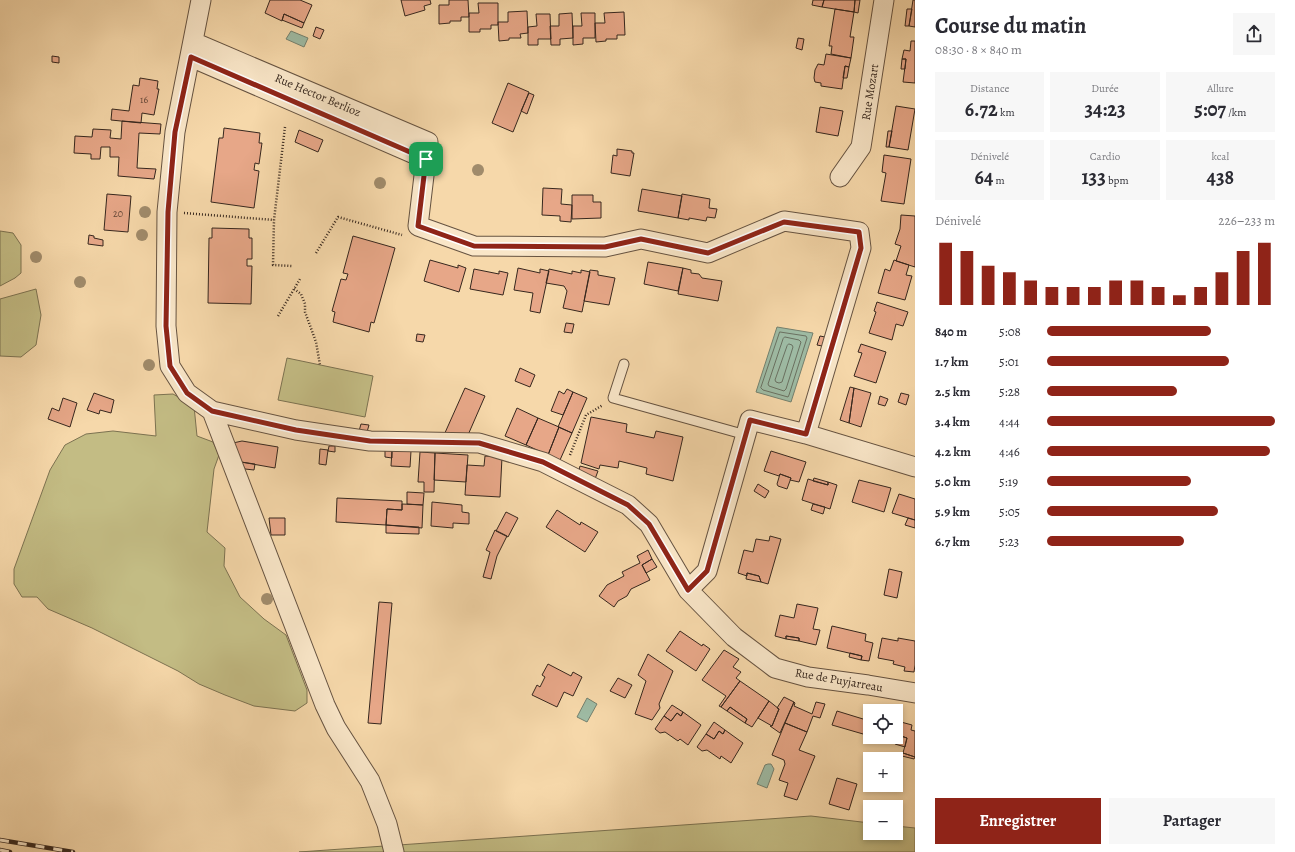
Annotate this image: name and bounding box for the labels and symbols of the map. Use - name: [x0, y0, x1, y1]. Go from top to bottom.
- street label: Rue Mozart: [858, 63, 882, 121]
- street label: Rue Hector Berlioz: [272, 70, 364, 120]
- house number: 16: [140, 93, 148, 106]
- pin: [409, 142, 443, 176]
- house number: 20: [113, 207, 123, 220]
- street label: Rue de Puyjarreau: [794, 664, 885, 696]

